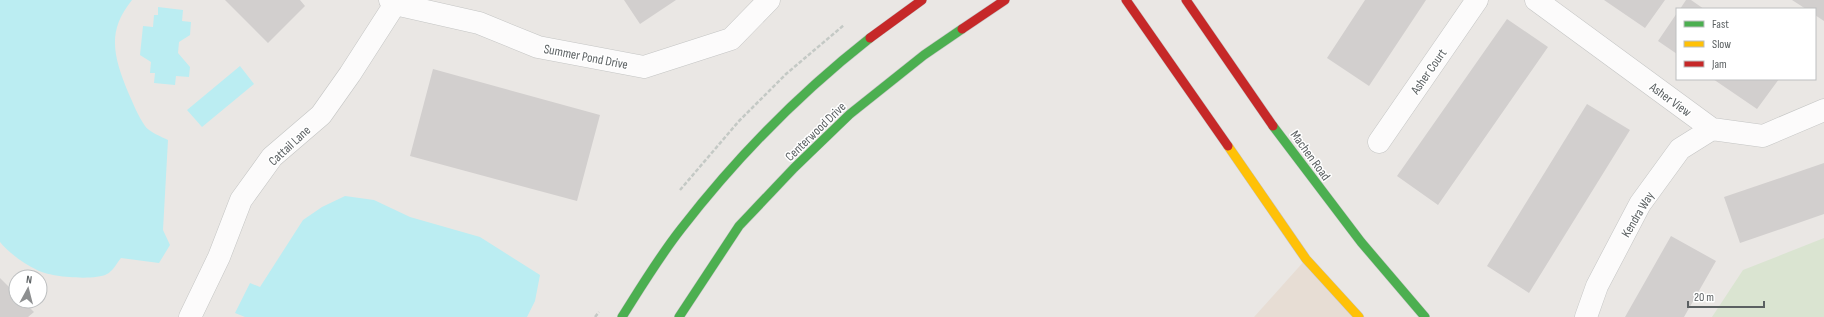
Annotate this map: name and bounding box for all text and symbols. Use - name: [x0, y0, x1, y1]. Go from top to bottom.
- legend: [1676, 8, 1816, 80]
- text: Fast: [1712, 17, 1729, 32]
- text: Slow: [1712, 37, 1731, 52]
- street label: Summer Pond Drive: [542, 41, 629, 73]
- street label: Asher Court: [1407, 46, 1450, 98]
- text: Jam: [1711, 57, 1727, 72]
- street label: Asher View: [1646, 79, 1695, 121]
- street label: Centerwood Drive: [782, 99, 849, 165]
- street label: Cattail Lane: [265, 122, 314, 169]
- street label: Machen Road: [1287, 127, 1334, 184]
- street label: Kendra Way: [1618, 189, 1658, 240]
- north arrow: [8, 269, 48, 309]
- text: N: [25, 273, 33, 286]
- scale bar: [1688, 283, 1764, 309]
- text: 20 m: [1694, 290, 1714, 305]

